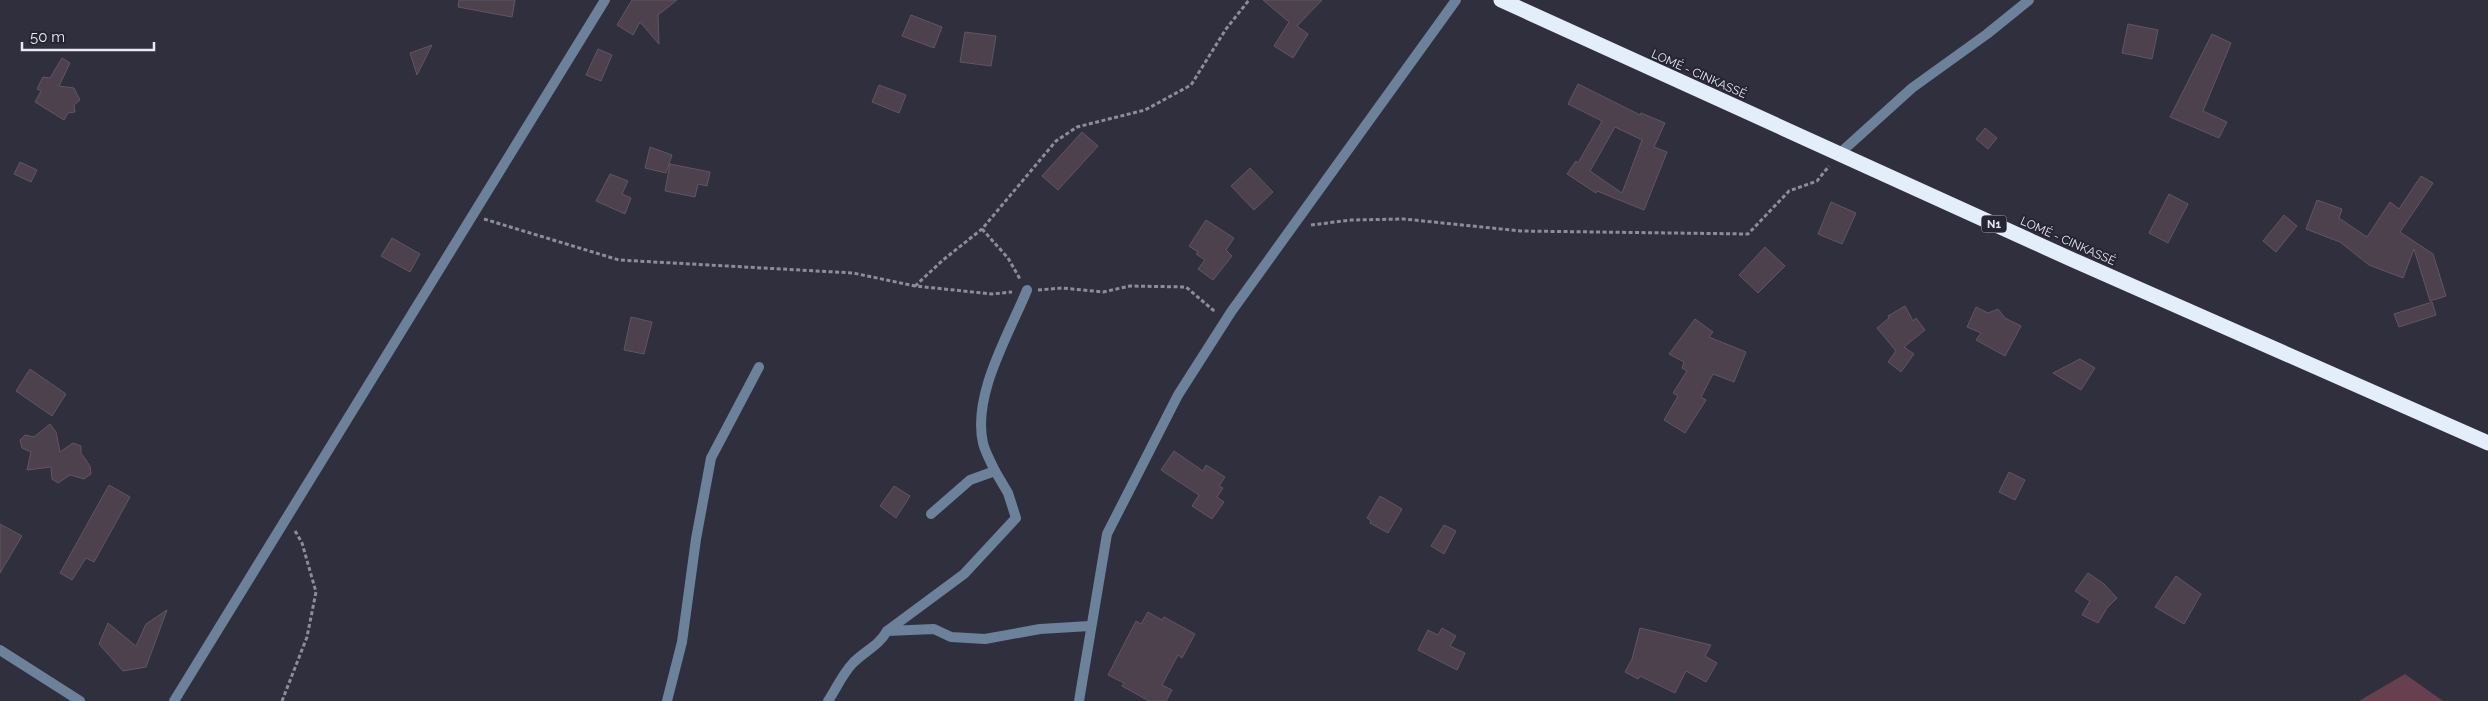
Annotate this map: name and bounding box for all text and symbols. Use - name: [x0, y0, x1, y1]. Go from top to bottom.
- scale bar: [22, 20, 155, 52]
- text: 50 m: [30, 28, 65, 46]
- street label: LOMÉ - CINKASSÉ: [1649, 47, 1749, 101]
- street label: LOMÉ - CINKASSÉ: [2018, 214, 2118, 268]
- road number: N1: [1982, 215, 2006, 232]

